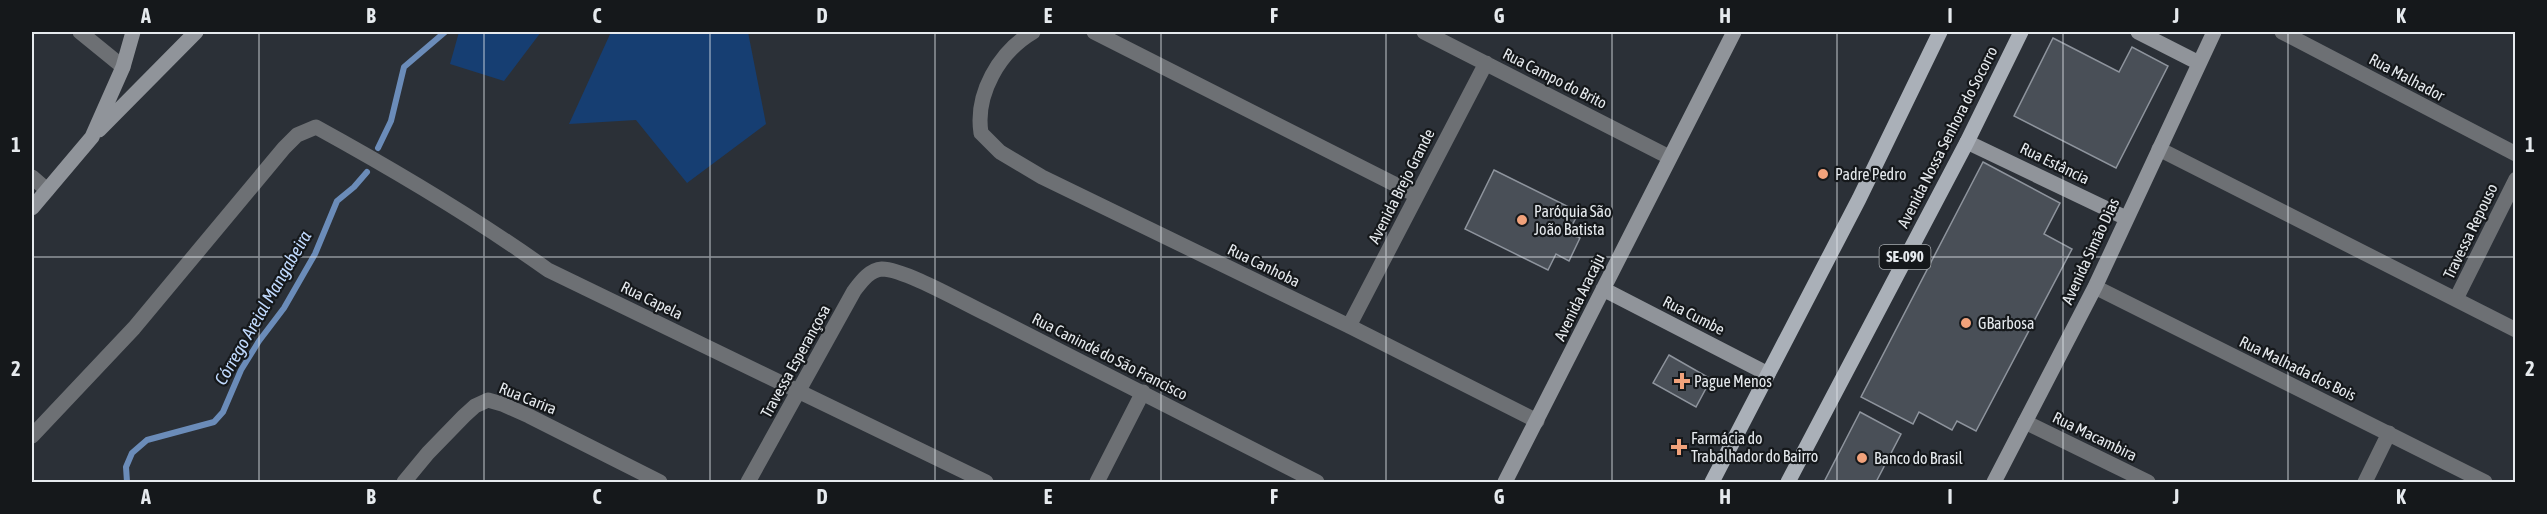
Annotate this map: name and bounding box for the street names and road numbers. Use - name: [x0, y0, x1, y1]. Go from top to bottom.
- street label: Avenida Nossa Senhora do Socorro: [1893, 43, 2001, 231]
- street label: Rua Campo do Brito: [1500, 44, 1610, 113]
- street label: Rua Malhador: [2366, 50, 2448, 105]
- street label: Avenida Brejo Grande: [1364, 126, 1439, 247]
- street label: Rua Estância: [2017, 139, 2093, 187]
- street label: Travessa Repouso: [2439, 180, 2502, 282]
- street label: Avenida Simão Dias: [2058, 195, 2123, 307]
- street label: Rua Canhoba: [1225, 240, 1303, 290]
- road number: SE-090: [1880, 245, 1930, 269]
- street label: Avenida Aracaju: [1550, 251, 1609, 344]
- street label: Rua Capela: [618, 277, 686, 324]
- street label: Rua Cumbe: [1660, 292, 1728, 338]
- street label: Travessa Esperançosa: [757, 302, 834, 421]
- street label: Rua Canindé do São Francisco: [1029, 309, 1191, 403]
- street label: Rua Malhada dos Bois: [2237, 332, 2360, 404]
- street label: Rua Carira: [497, 378, 559, 418]
- street label: Rua Macambira: [2050, 408, 2140, 464]

